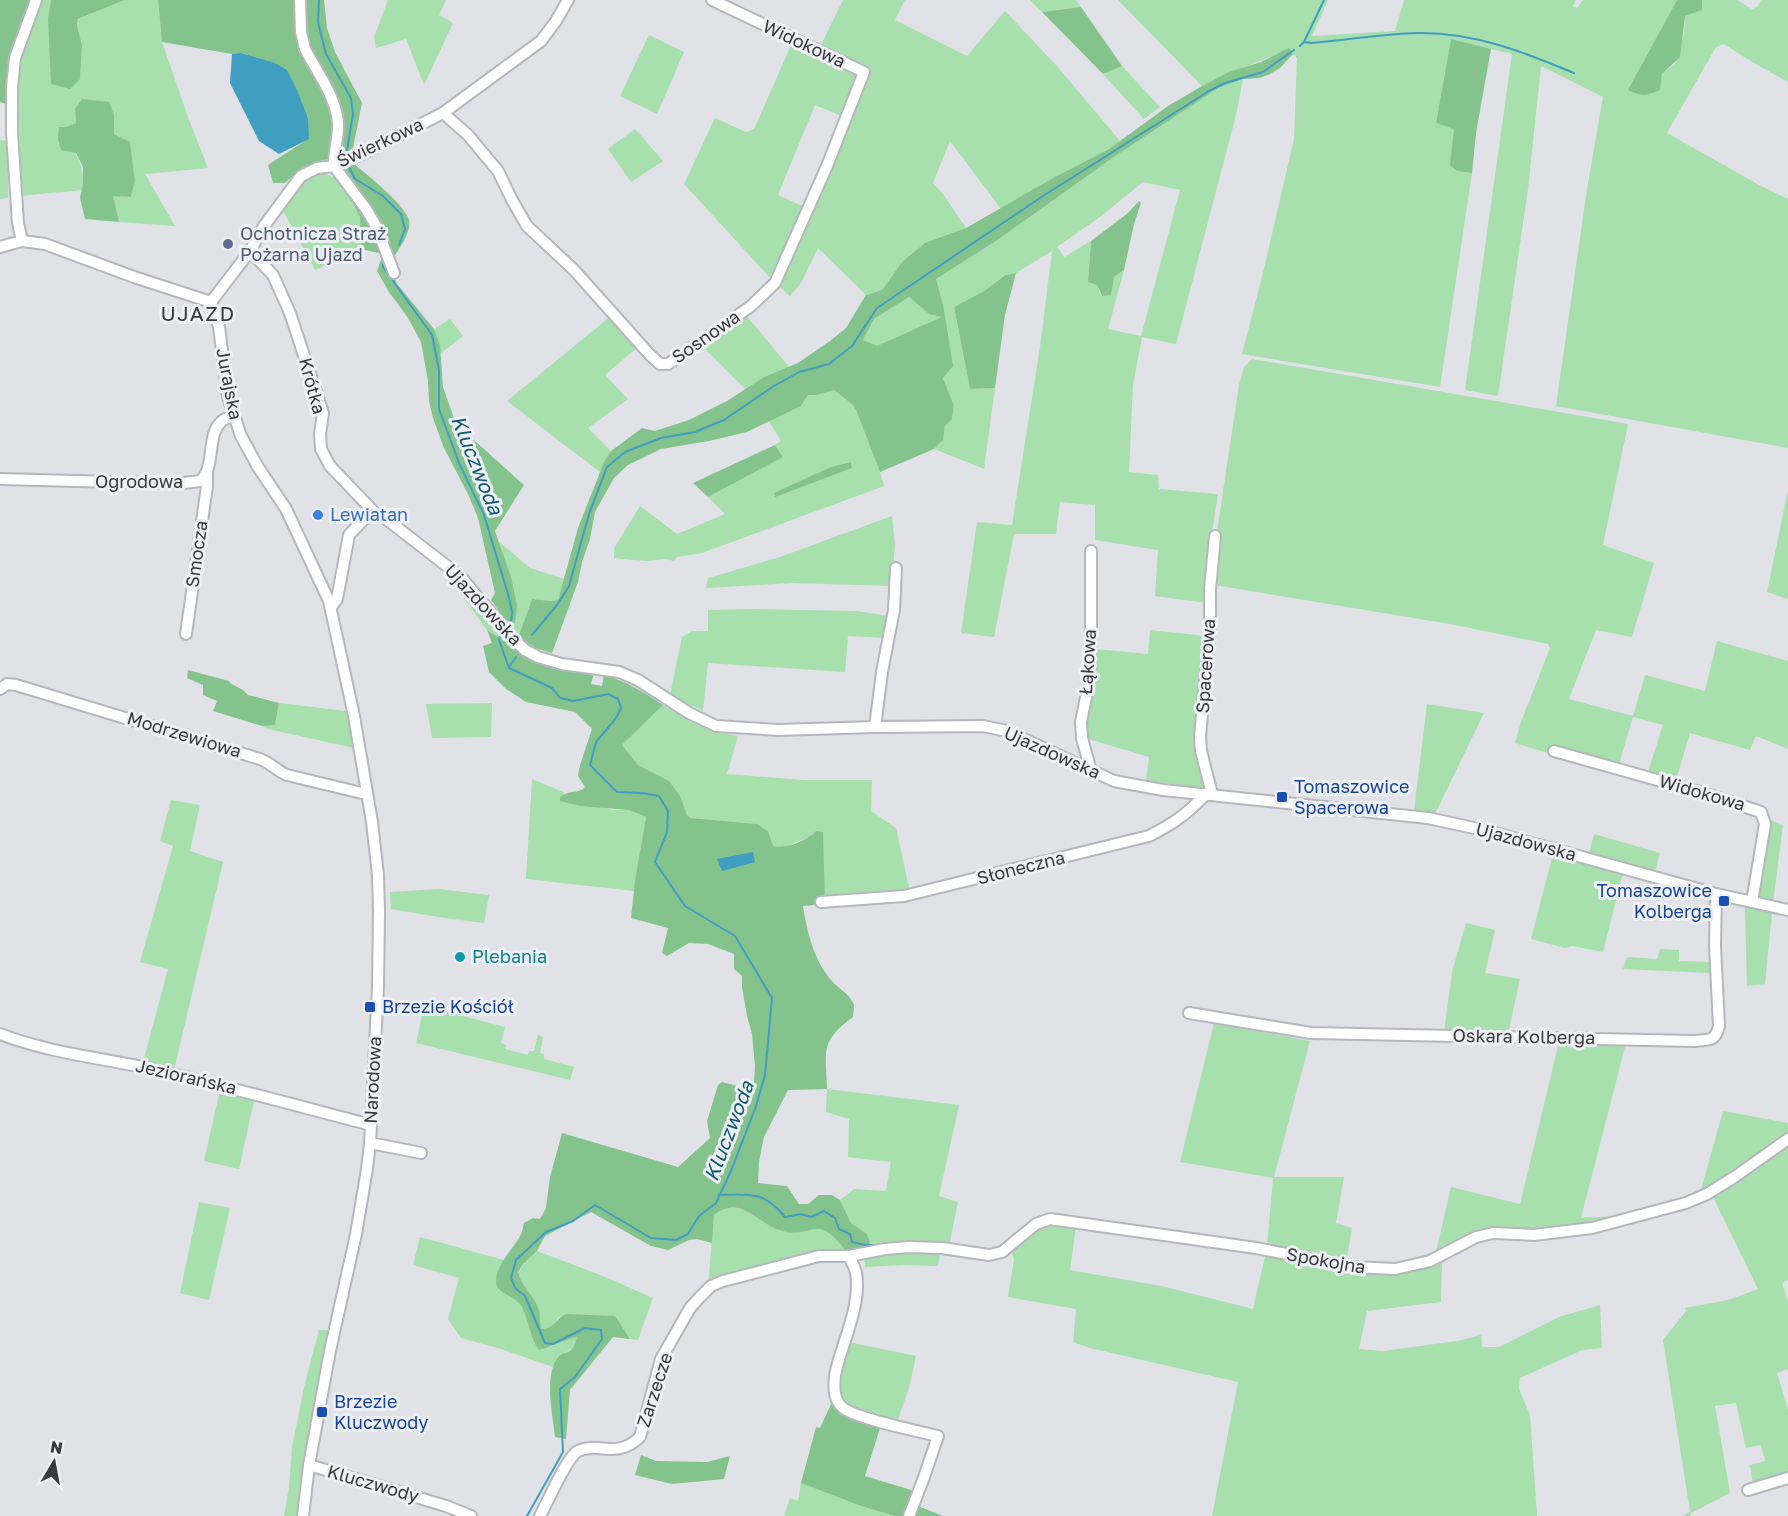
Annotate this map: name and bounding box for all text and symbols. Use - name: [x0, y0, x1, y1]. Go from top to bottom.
- street label: Widokowa: [760, 14, 849, 72]
- street label: Świerkowa: [333, 112, 426, 172]
- place label: Ochotnicza Straż Pożarna Ujazd: [240, 222, 386, 265]
- marker: Ochotnicza Straż Pożarna Ujazd: [221, 237, 235, 251]
- district label: UJAZD: [160, 300, 236, 326]
- street label: Sosnowa: [667, 305, 744, 368]
- street label: Jurajska: [212, 346, 248, 421]
- street label: Krótka: [295, 355, 331, 416]
- water label: Kluczwoda: [447, 411, 509, 518]
- street label: Ogrodowa: [95, 470, 183, 492]
- place label: Lewiatan: [330, 503, 408, 525]
- marker: Lewiatan: [311, 508, 325, 522]
- street label: Smocza: [180, 519, 212, 589]
- street label: Ujazdowska: [440, 559, 527, 650]
- street label: Spacerowa: [1191, 618, 1219, 714]
- street label: Łąkowa: [1074, 628, 1100, 696]
- street label: Modrzewiowa: [124, 706, 244, 762]
- street label: Ujazdowska: [1001, 721, 1104, 783]
- street label: Widokowa: [1657, 769, 1748, 815]
- place label: Tomaszowice Spacerowa: [1294, 775, 1409, 818]
- marker: Tomaszowice Spacerowa: [1275, 790, 1289, 804]
- street label: Ujazdowska: [1474, 817, 1579, 865]
- street label: Słoneczna: [974, 845, 1067, 889]
- place label: Tomaszowice Kolberga: [1597, 879, 1712, 922]
- marker: Tomaszowice Kolberga: [1717, 894, 1731, 908]
- place label: Plebania: [472, 945, 547, 967]
- marker: Plebania: [453, 950, 467, 964]
- place label: Brzezie Kościół: [382, 995, 514, 1017]
- marker: Brzezie Kościół: [363, 1000, 377, 1014]
- street label: Oskara Kolberga: [1452, 1024, 1596, 1048]
- street label: Narodowa: [359, 1036, 385, 1124]
- street label: Jeziorańska: [134, 1054, 239, 1098]
- water label: Kluczwoda: [698, 1077, 758, 1184]
- street label: Spokojna: [1285, 1242, 1368, 1278]
- street label: Zarzecze: [632, 1350, 676, 1430]
- place label: Brzezie Kluczwody: [334, 1390, 428, 1433]
- marker: Brzezie Kluczwody: [315, 1405, 329, 1419]
- north arrow: [24, 1432, 84, 1492]
- text: N: [49, 1436, 64, 1458]
- street label: Kluczwody: [325, 1459, 422, 1507]

